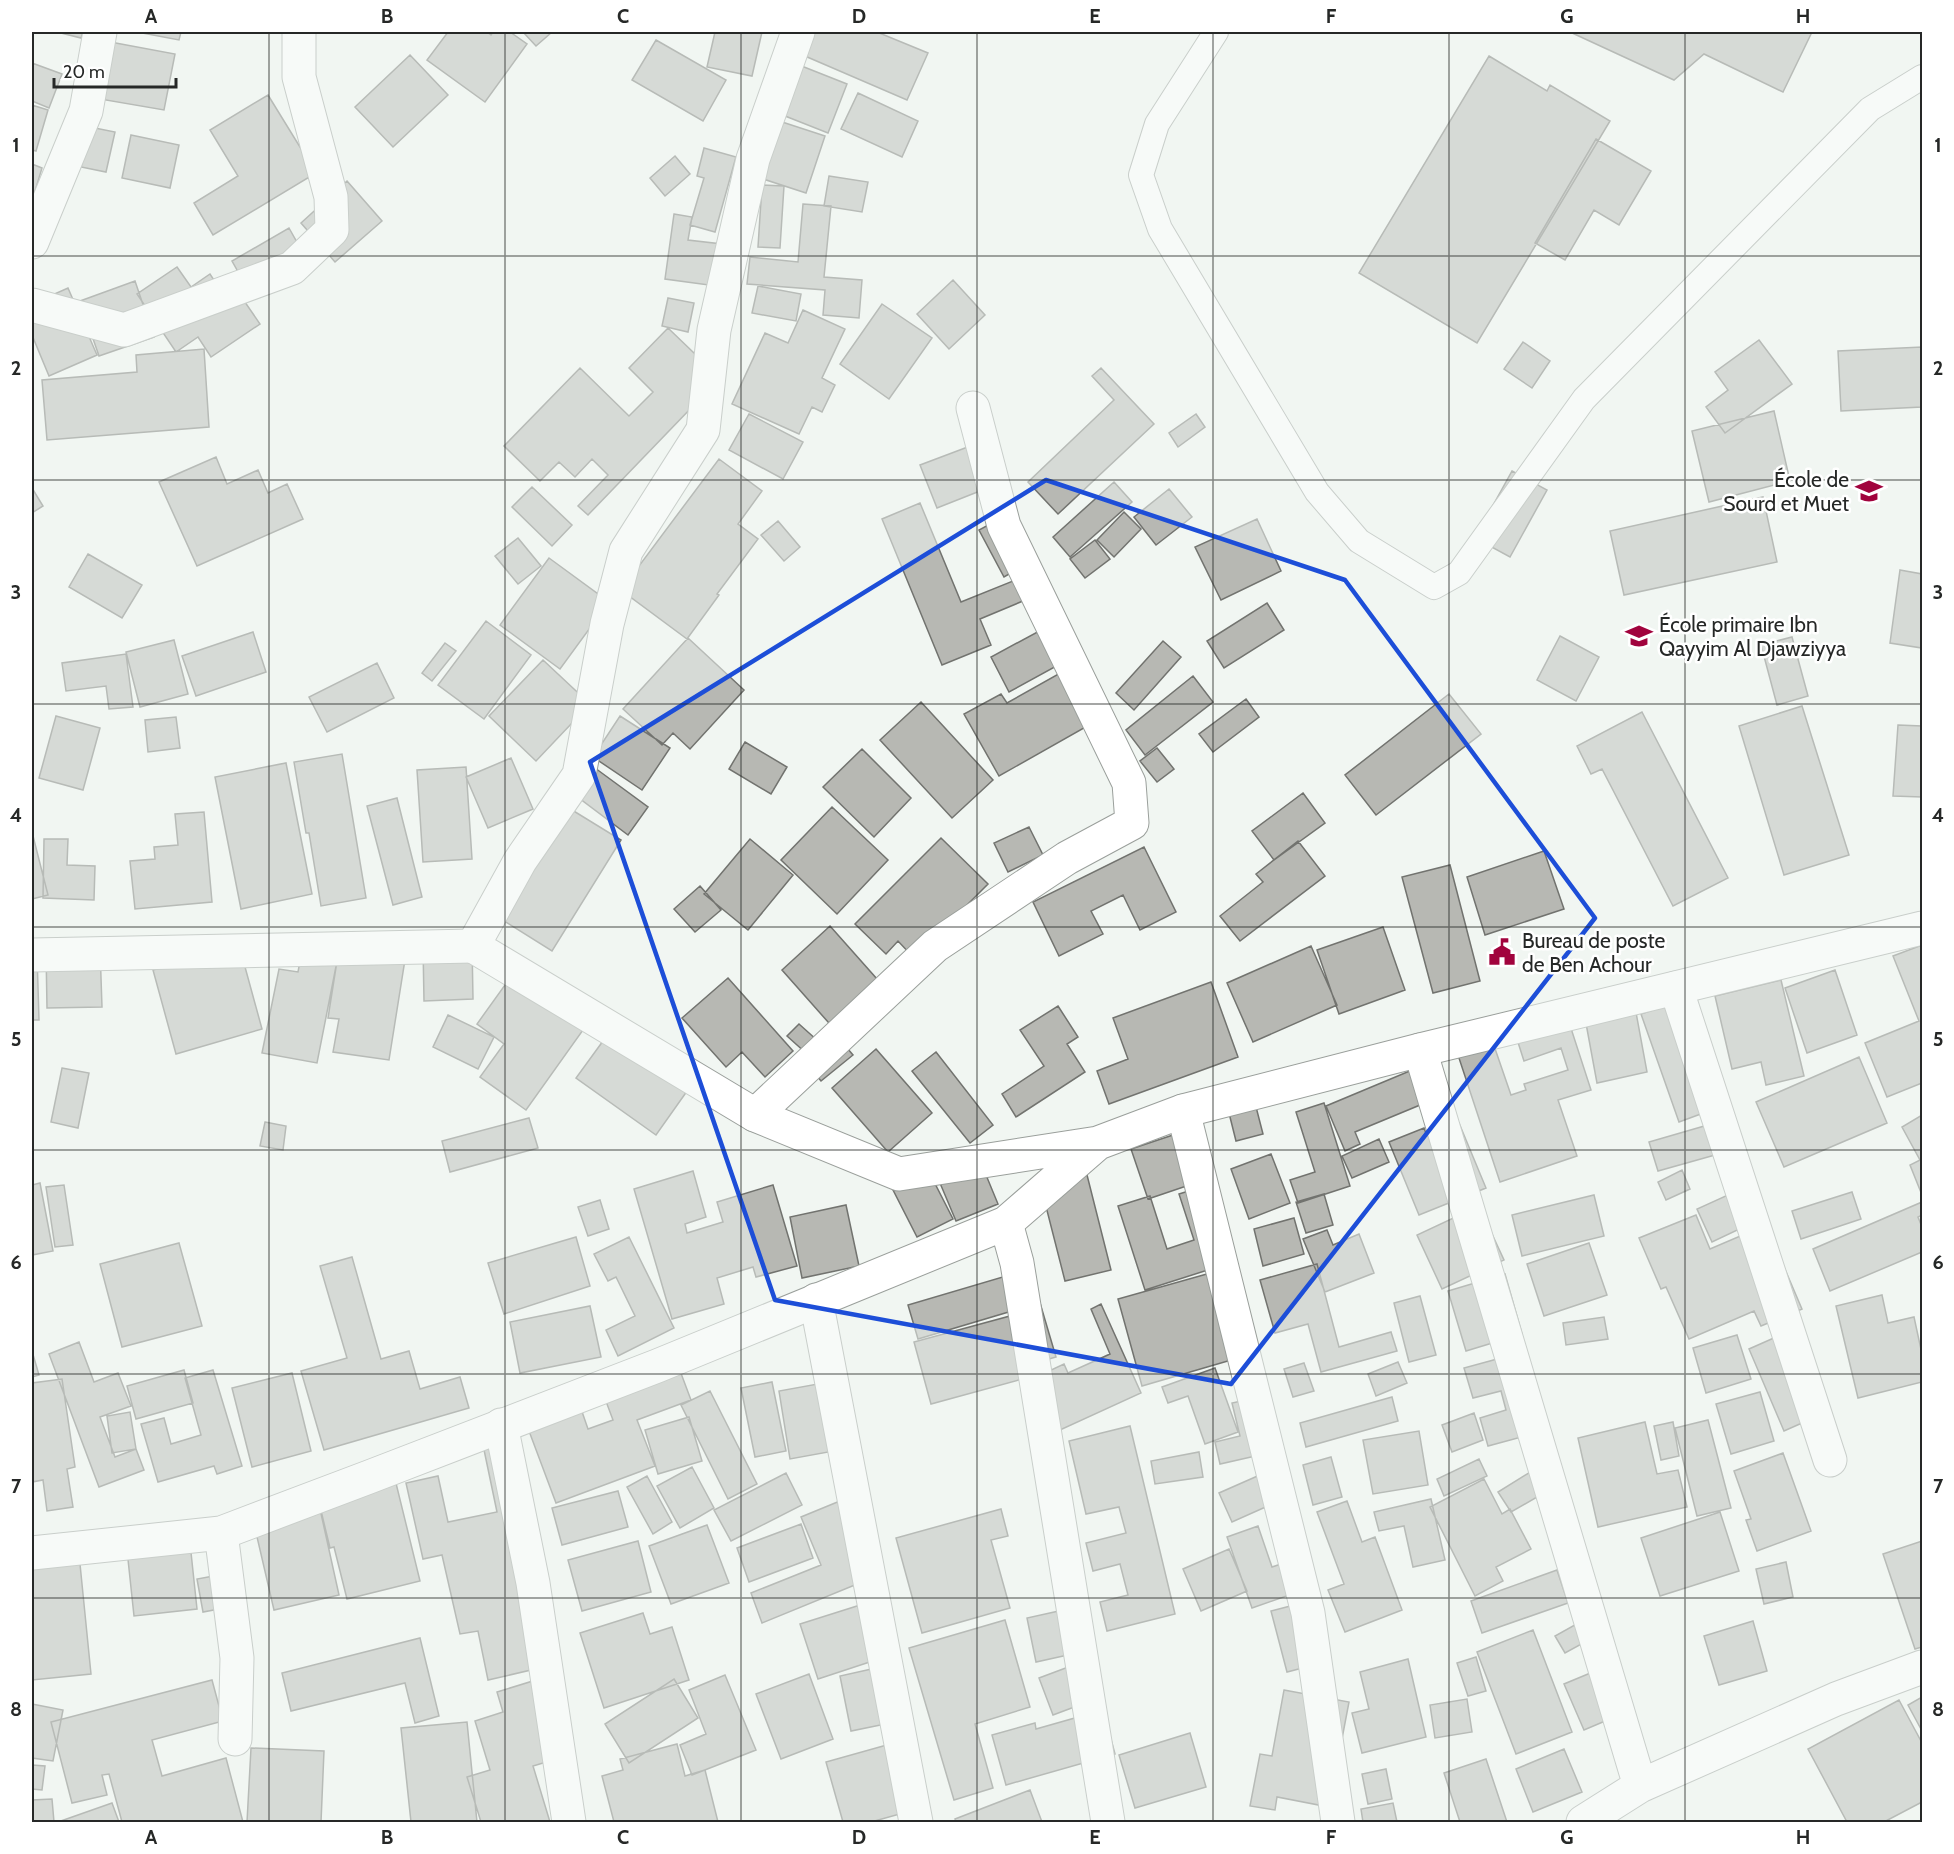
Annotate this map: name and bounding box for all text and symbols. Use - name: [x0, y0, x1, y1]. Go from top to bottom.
- text: A: [145, 4, 158, 28]
- text: B: [381, 4, 393, 28]
- text: C: [617, 4, 629, 28]
- text: D: [852, 4, 866, 28]
- text: E: [1089, 4, 1101, 28]
- text: F: [1326, 4, 1337, 28]
- text: G: [1560, 4, 1574, 28]
- text: H: [1796, 4, 1810, 28]
- scale bar: [54, 51, 176, 89]
- text: 20 m: [63, 61, 105, 83]
- text: 1: [12, 133, 20, 157]
- text: 1: [1934, 133, 1942, 157]
- text: 2: [11, 356, 21, 380]
- text: 2: [1933, 356, 1943, 380]
- place label: École de Sourd et Muet: [1723, 467, 1849, 516]
- school or university icon: École de Sourd et Muet: [1854, 476, 1884, 506]
- text: 3: [11, 580, 21, 604]
- text: 3: [1933, 580, 1943, 604]
- place label: École primaire Ibn Qayyim Al Djawziyya: [1659, 612, 1846, 662]
- school or university icon: École primaire Ibn Qayyim Al Djawziyya: [1624, 621, 1654, 651]
- text: 4: [10, 803, 22, 827]
- text: 4: [1932, 803, 1944, 827]
- place label: Bureau de poste de Ben Achour: [1522, 928, 1665, 977]
- public building icon: Bureau de poste de Ben Achour: [1487, 937, 1517, 967]
- text: 5: [11, 1027, 21, 1051]
- text: 5: [1933, 1027, 1943, 1051]
- text: 6: [10, 1250, 22, 1274]
- text: 6: [1932, 1250, 1944, 1274]
- text: 7: [11, 1474, 22, 1498]
- text: 7: [1933, 1474, 1944, 1498]
- text: 8: [10, 1697, 22, 1721]
- text: 8: [1932, 1697, 1944, 1721]
- text: A: [145, 1825, 158, 1849]
- text: B: [381, 1825, 393, 1849]
- text: C: [617, 1825, 629, 1849]
- text: D: [852, 1825, 866, 1849]
- text: E: [1089, 1825, 1101, 1849]
- text: F: [1326, 1825, 1337, 1849]
- text: G: [1560, 1825, 1574, 1849]
- text: H: [1796, 1825, 1810, 1849]

